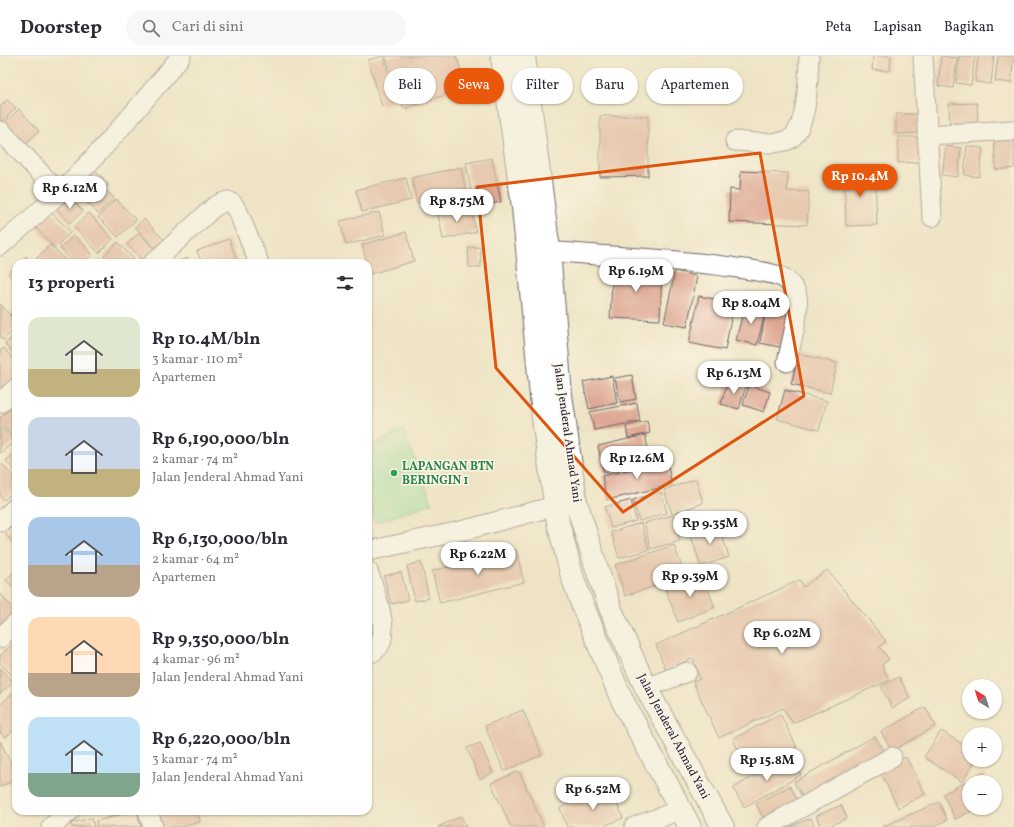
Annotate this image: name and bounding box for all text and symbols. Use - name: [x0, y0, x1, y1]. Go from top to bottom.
- search box: [126, 10, 406, 46]
- text: Doorstep: [20, 15, 102, 41]
- icon: search: [140, 17, 162, 39]
- text: Cari di sini: [172, 17, 243, 38]
- text: Peta: [825, 18, 852, 37]
- text: Lapisan: [874, 18, 922, 37]
- text: Bagikan: [944, 18, 994, 37]
- chip: Beli: [384, 68, 436, 104]
- chip: Sewa: [444, 68, 504, 104]
- chip: Filter: [512, 68, 573, 104]
- chip: Baru: [581, 68, 638, 104]
- chip: Apartemen: [646, 68, 743, 104]
- pin: Rp 10.4M: [819, 164, 901, 198]
- text: Rp 10.4M: [831, 168, 889, 186]
- pin: Rp 6.12M: [29, 176, 111, 210]
- text: Rp 6.12M: [42, 180, 98, 198]
- pin: Rp 8.75M: [416, 189, 498, 223]
- text: Rp 8.75M: [429, 193, 485, 211]
- pin: Rp 6.19M: [595, 259, 677, 293]
- text: Rp 6.19M: [608, 263, 664, 281]
- text: 13 properti: [28, 272, 115, 295]
- icon: filters: [334, 272, 356, 294]
- pin: Rp 8.04M: [710, 291, 792, 325]
- text: Rp 8.04M: [722, 295, 780, 313]
- text: Rp 10.4M/bln: [152, 328, 261, 351]
- icon: home: [60, 333, 108, 381]
- text: 3 kamar · 110 m²: [152, 351, 243, 369]
- pin: Rp 6.13M: [693, 361, 775, 395]
- street label: Jalan Jenderal Ahmad Yani: [549, 363, 585, 504]
- text: Rp 6.13M: [706, 365, 762, 383]
- text: Apartemen: [152, 369, 216, 387]
- text: Rp 6,190,000/bln: [152, 428, 289, 451]
- icon: home: [60, 433, 108, 481]
- pin: Rp 12.6M: [596, 446, 678, 480]
- text: Rp 12.6M: [609, 450, 665, 468]
- text: 2 kamar · 74 m²: [152, 451, 238, 469]
- place label: LAPANGAN BTN BERINGIN 1: [402, 459, 494, 489]
- marker: LAPANGAN BTN BERINGIN 1: [389, 468, 399, 478]
- text: Jalan Jenderal Ahmad Yani: [152, 469, 304, 487]
- pin: Rp 9.35M: [669, 511, 751, 545]
- text: Rp 9.35M: [682, 515, 738, 533]
- text: Rp 6,130,000/bln: [152, 528, 288, 551]
- icon: home: [60, 533, 108, 581]
- pin: Rp 6.22M: [437, 542, 519, 576]
- text: Rp 6.22M: [450, 546, 506, 564]
- text: 2 kamar · 64 m²: [152, 551, 239, 569]
- pin: Rp 9.39M: [649, 564, 731, 598]
- text: Rp 9.39M: [662, 568, 718, 586]
- text: Apartemen: [152, 569, 216, 587]
- pin: Rp 6.02M: [741, 621, 823, 655]
- text: Rp 6.02M: [753, 625, 811, 643]
- text: Rp 9,350,000/bln: [152, 628, 289, 651]
- icon: home: [60, 633, 108, 681]
- text: 4 kamar · 96 m²: [152, 651, 240, 669]
- text: Jalan Jenderal Ahmad Yani: [152, 669, 304, 687]
- street label: Jalan Jenderal Ahmad Yani: [633, 671, 713, 802]
- north arrow: [962, 679, 1002, 719]
- map controls: [962, 679, 1002, 815]
- button: +: [962, 727, 1002, 767]
- text: Rp 6,220,000/bln: [152, 728, 291, 751]
- icon: home: [60, 733, 108, 781]
- pin: Rp 15.8M: [726, 748, 808, 782]
- text: 3 kamar · 74 m²: [152, 751, 238, 769]
- text: Rp 15.8M: [740, 752, 794, 770]
- text: Jalan Jenderal Ahmad Yani: [152, 769, 304, 787]
- button: −: [962, 775, 1002, 815]
- pin: Rp 6.52M: [552, 777, 634, 811]
- text: Rp 6.52M: [565, 781, 621, 799]

